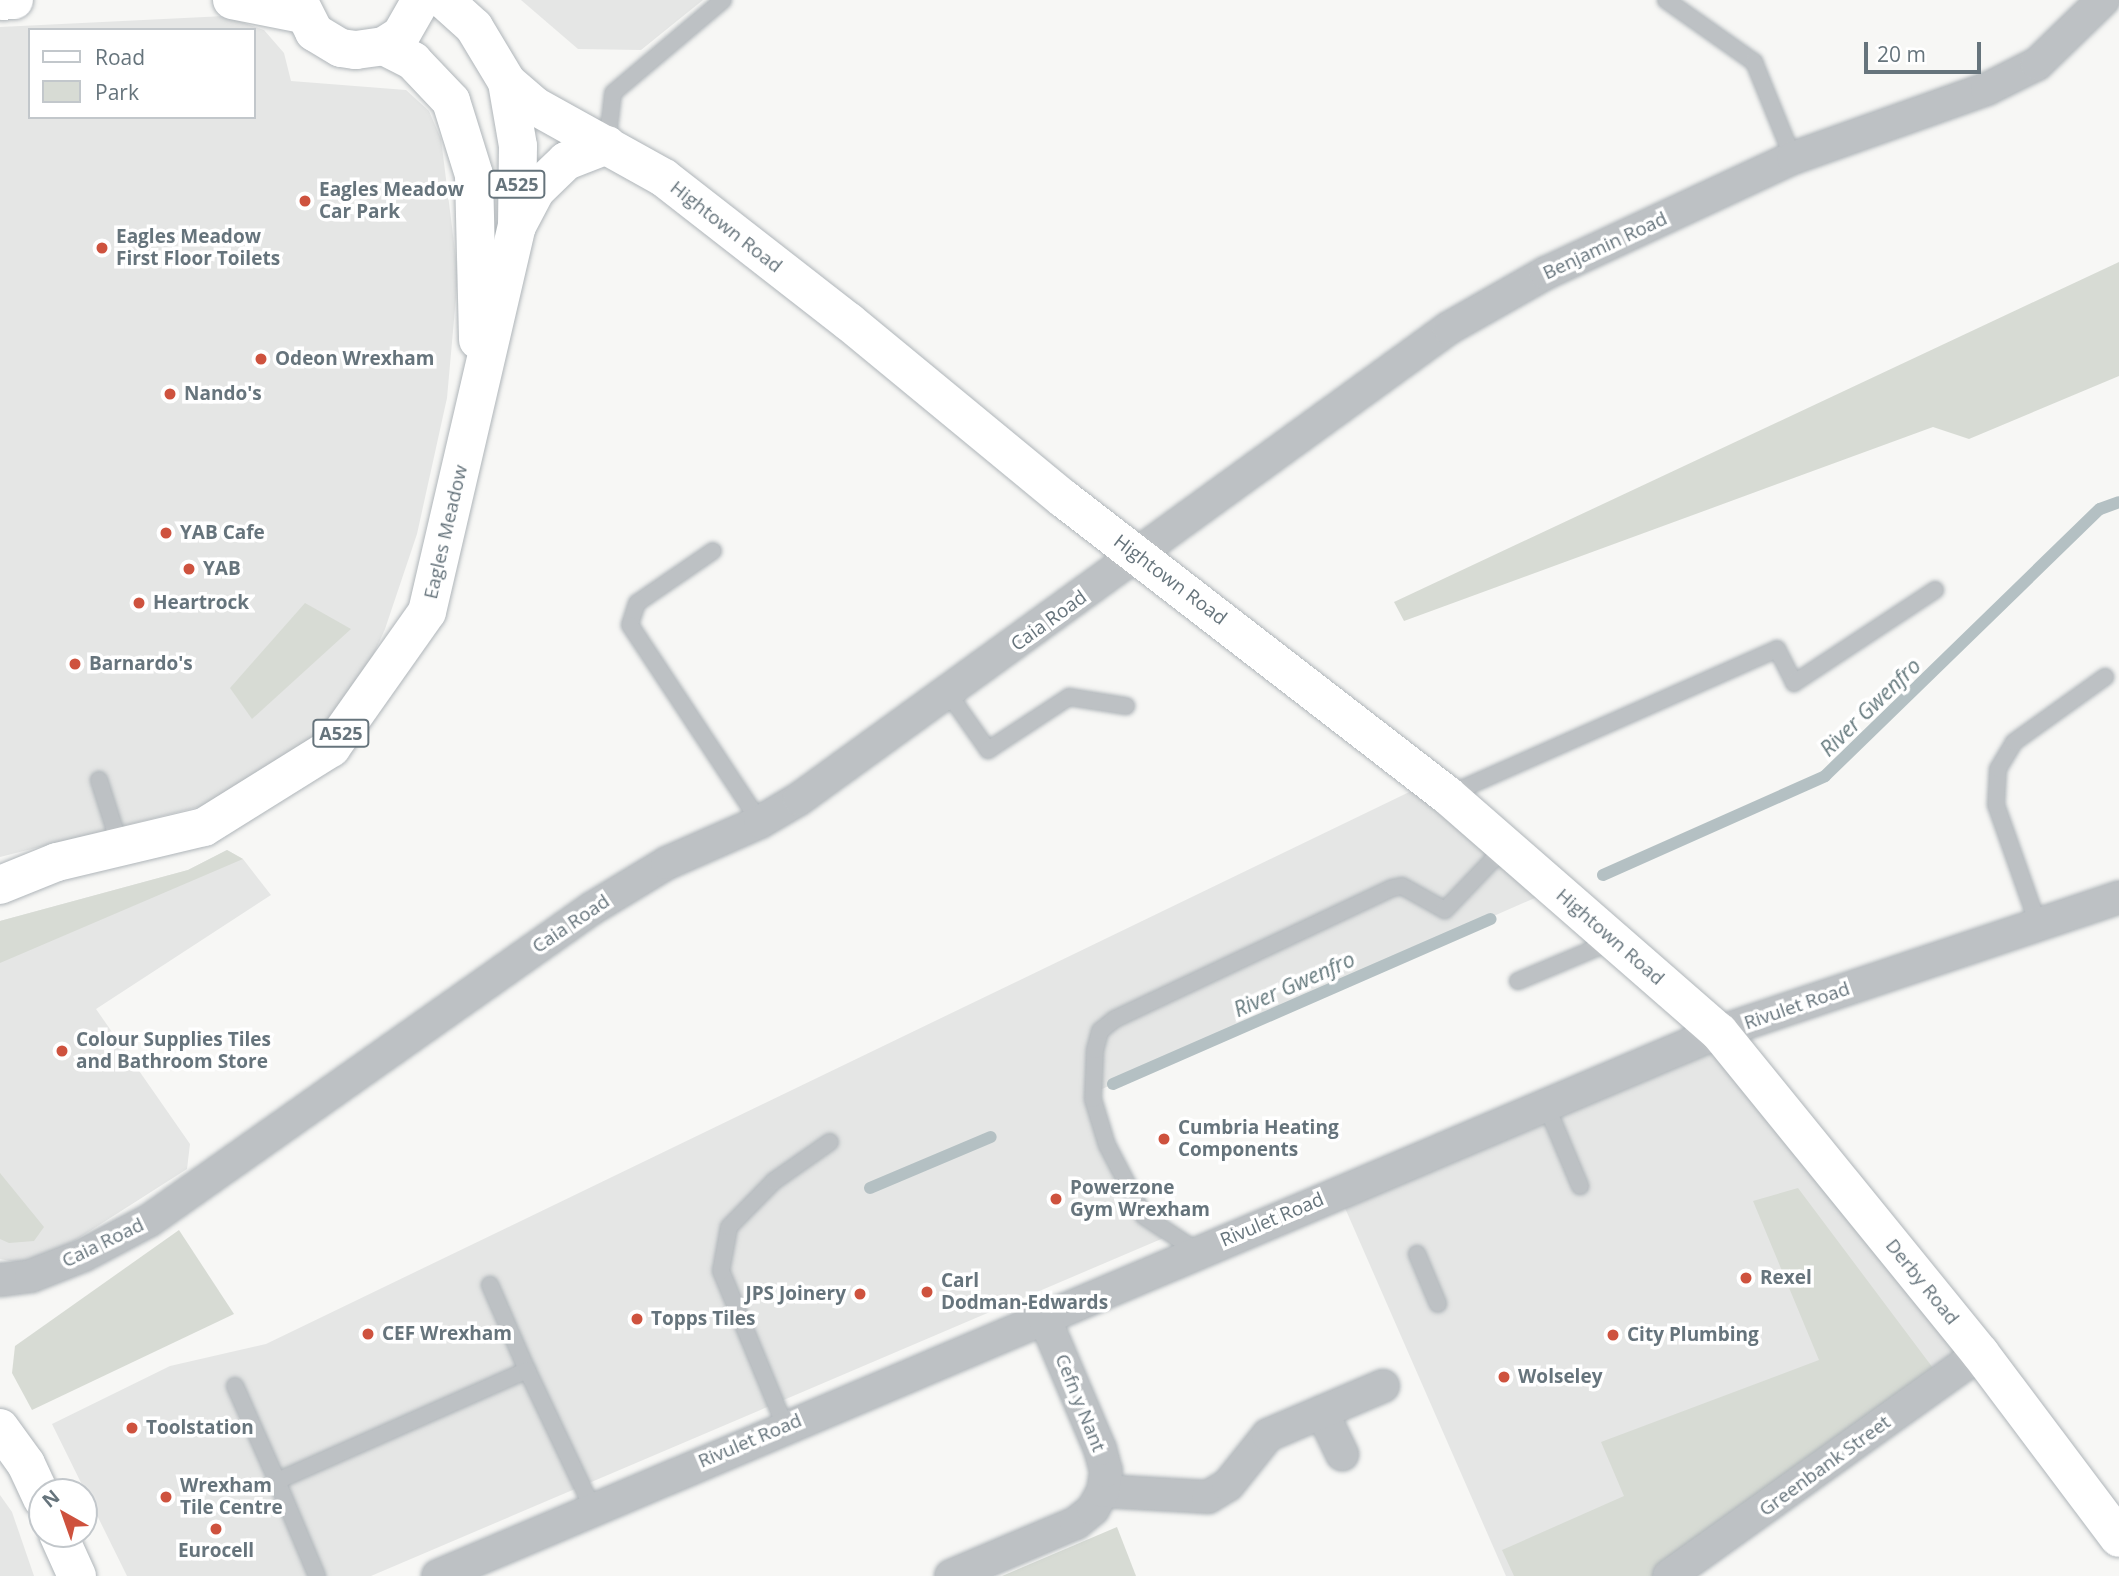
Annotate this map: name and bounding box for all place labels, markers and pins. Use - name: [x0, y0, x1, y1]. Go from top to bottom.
- place label: Eagles Meadow Car Park: [319, 179, 464, 223]
- marker: Eagles Meadow Car Park: [297, 193, 313, 209]
- place label: Eagles Meadow First Floor Toilets: [116, 226, 280, 270]
- marker: Eagles Meadow First Floor Toilets: [94, 240, 110, 256]
- place label: Odeon Wrexham: [275, 348, 434, 370]
- marker: Odeon Wrexham: [253, 351, 269, 367]
- place label: Nando's: [184, 383, 262, 405]
- marker: Nando's: [162, 386, 178, 402]
- place label: YAB Cafe: [180, 522, 265, 544]
- marker: YAB Cafe: [158, 525, 174, 541]
- place label: YAB: [203, 558, 241, 580]
- marker: YAB: [181, 561, 197, 577]
- place label: Heartrock: [153, 592, 249, 614]
- marker: Heartrock: [131, 595, 147, 611]
- place label: Barnardo's: [89, 653, 193, 675]
- marker: Barnardo's: [67, 656, 83, 672]
- place label: Colour Supplies Tiles and Bathroom Store: [76, 1029, 271, 1073]
- marker: Colour Supplies Tiles and Bathroom Store: [54, 1043, 70, 1059]
- place label: Cumbria Heating Components: [1178, 1117, 1339, 1161]
- marker: Cumbria Heating Components: [1156, 1131, 1172, 1147]
- place label: Powerzone Gym Wrexham: [1070, 1177, 1210, 1221]
- marker: Powerzone Gym Wrexham: [1048, 1191, 1064, 1207]
- place label: Rexel: [1760, 1267, 1812, 1289]
- place label: Carl Dodman-Edwards: [941, 1270, 1108, 1314]
- marker: Rexel: [1738, 1270, 1754, 1286]
- place label: JPS Joinery: [745, 1283, 846, 1305]
- marker: Carl Dodman-Edwards: [919, 1284, 935, 1300]
- marker: JPS Joinery: [852, 1286, 868, 1302]
- place label: Topps Tiles: [651, 1308, 755, 1330]
- marker: Topps Tiles: [629, 1311, 645, 1327]
- place label: CEF Wrexham: [382, 1323, 512, 1345]
- place label: City Plumbing: [1627, 1324, 1759, 1346]
- marker: CEF Wrexham: [360, 1326, 376, 1342]
- marker: City Plumbing: [1605, 1327, 1621, 1343]
- place label: Wolseley: [1518, 1366, 1602, 1388]
- marker: Wolseley: [1496, 1369, 1512, 1385]
- place label: Toolstation: [146, 1417, 254, 1439]
- marker: Toolstation: [124, 1420, 140, 1436]
- place label: Wrexham Tile Centre: [180, 1475, 283, 1519]
- marker: Wrexham Tile Centre: [158, 1489, 174, 1505]
- marker: Eurocell: [208, 1521, 224, 1537]
- place label: Eurocell: [178, 1540, 254, 1562]

